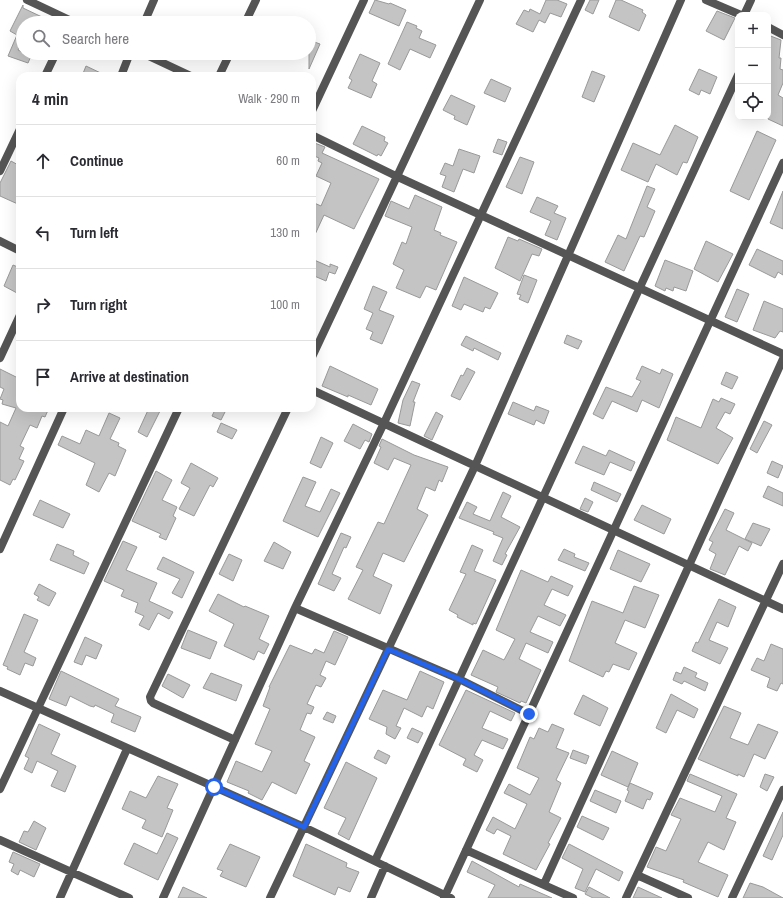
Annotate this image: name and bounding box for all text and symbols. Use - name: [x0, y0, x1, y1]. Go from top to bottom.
- map controls: [735, 12, 771, 120]
- button: +: [735, 12, 771, 48]
- search box: [16, 16, 316, 60]
- icon: search: [30, 27, 52, 49]
- text: Search here: [62, 28, 129, 49]
- button: −: [735, 48, 771, 84]
- button: locate: [735, 84, 771, 120]
- text: 4 min: [32, 87, 68, 110]
- text: Walk · 290 m: [238, 90, 300, 107]
- icon: ahead: [32, 150, 54, 172]
- text: Continue: [70, 150, 123, 171]
- text: 60 m: [276, 152, 300, 169]
- icon: left: [32, 222, 54, 244]
- text: Turn left: [70, 222, 118, 243]
- text: 130 m: [270, 224, 300, 241]
- icon: right: [32, 294, 54, 316]
- text: Turn right: [70, 294, 127, 315]
- text: 100 m: [270, 296, 300, 313]
- icon: arrive: [32, 366, 54, 388]
- text: Arrive at destination: [70, 366, 189, 387]
- route end: [520, 705, 538, 723]
- route start: [205, 778, 223, 796]

